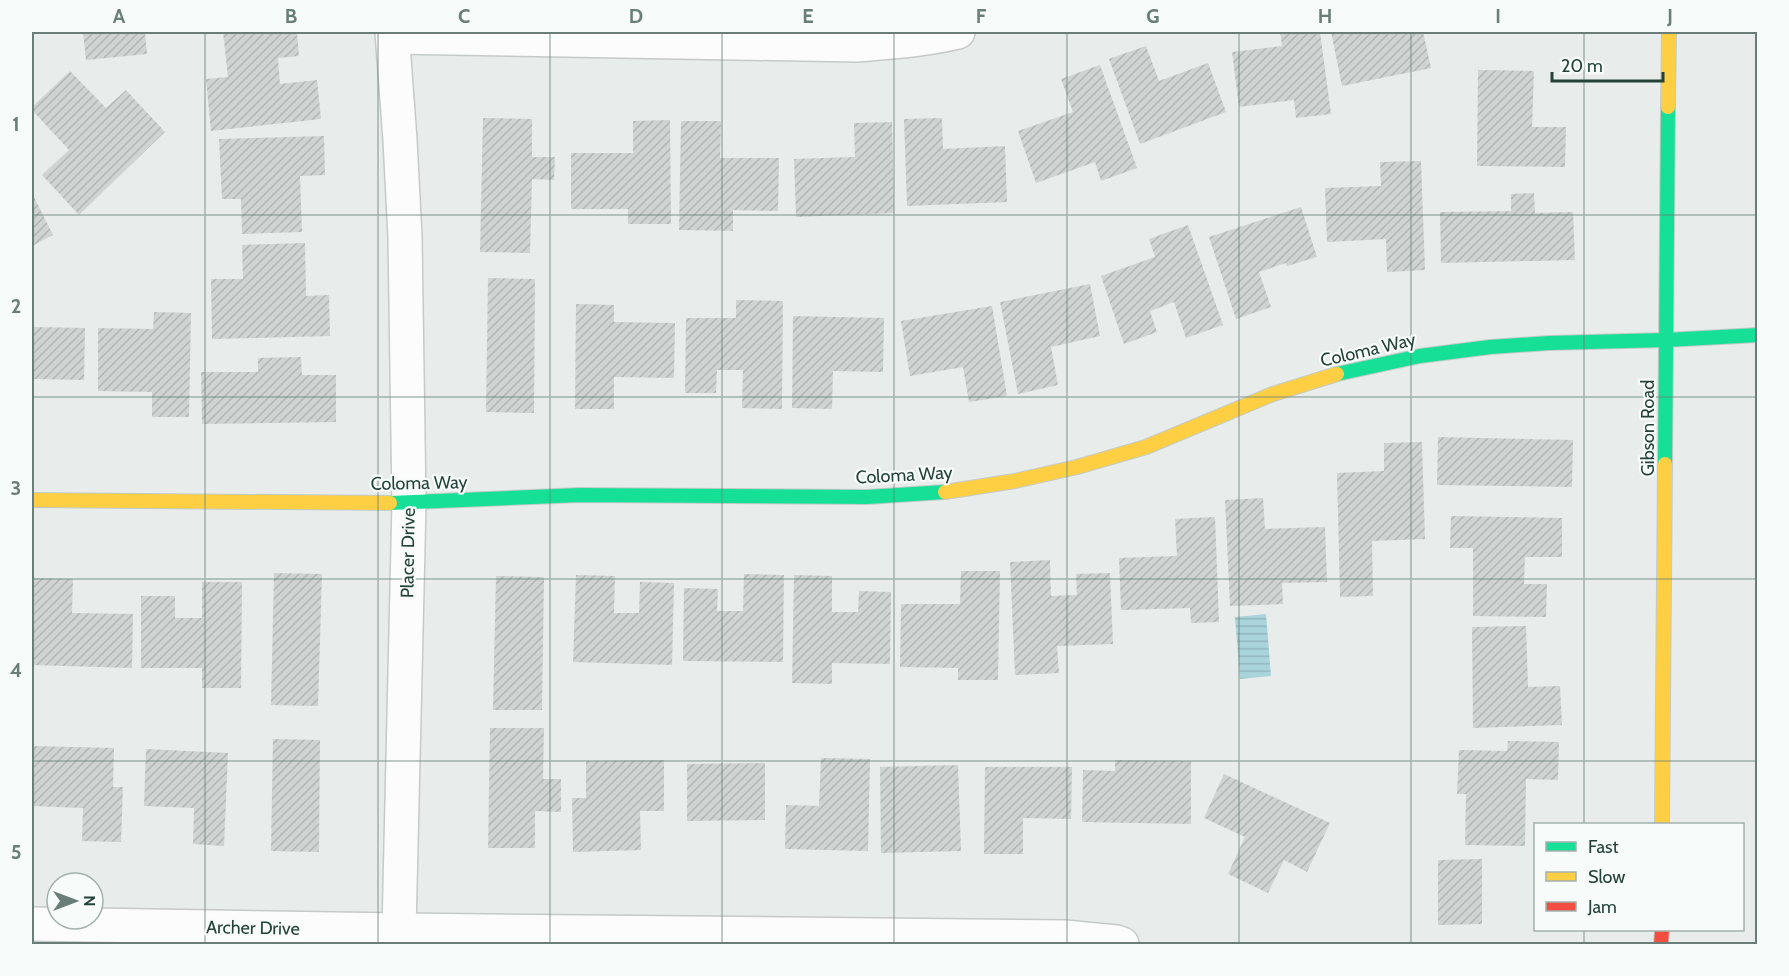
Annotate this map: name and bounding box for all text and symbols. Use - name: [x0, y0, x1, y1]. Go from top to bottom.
- text: A: [113, 4, 126, 28]
- text: B: [285, 4, 297, 28]
- text: C: [458, 4, 470, 28]
- text: D: [629, 4, 643, 28]
- text: E: [802, 4, 814, 28]
- text: F: [976, 4, 987, 28]
- text: G: [1146, 4, 1160, 28]
- text: H: [1318, 4, 1332, 28]
- text: I: [1495, 4, 1501, 28]
- text: J: [1666, 4, 1673, 28]
- scale bar: [1552, 45, 1663, 83]
- text: 20 m: [1561, 55, 1603, 77]
- text: 1: [12, 112, 20, 136]
- text: 2: [11, 294, 21, 318]
- street label: Coloma Way: [1318, 328, 1418, 372]
- street label: Gibson Road: [1637, 380, 1659, 476]
- street label: Coloma Way: [855, 461, 953, 489]
- street label: Coloma Way: [370, 471, 468, 495]
- text: 3: [11, 476, 21, 500]
- street label: Placer Drive: [396, 508, 420, 598]
- text: 4: [10, 658, 22, 682]
- legend: [1534, 823, 1744, 931]
- text: Fast: [1588, 836, 1619, 858]
- text: 5: [11, 840, 21, 864]
- text: Slow: [1588, 866, 1625, 888]
- north arrow: [45, 871, 105, 931]
- text: N: [80, 895, 99, 907]
- text: Jam: [1587, 896, 1617, 918]
- street label: Archer Drive: [206, 916, 300, 940]

